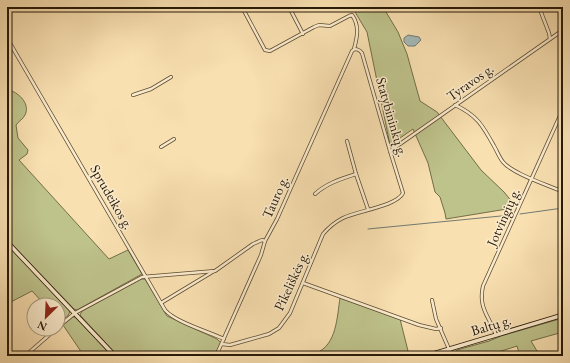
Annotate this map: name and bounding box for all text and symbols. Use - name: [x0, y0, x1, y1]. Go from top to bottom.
- street label: Tyravos g.: [443, 59, 497, 105]
- street label: Statybininkų g.: [372, 75, 412, 159]
- street label: Sprudeikos g.: [86, 161, 138, 233]
- street label: Tauro g.: [258, 173, 292, 221]
- street label: Jotvingių g.: [482, 185, 524, 250]
- street label: Pikeliškės g.: [269, 249, 313, 313]
- north arrow: [26, 297, 66, 337]
- street label: Baltų g.: [469, 310, 513, 340]
- text: N: [35, 318, 49, 334]

